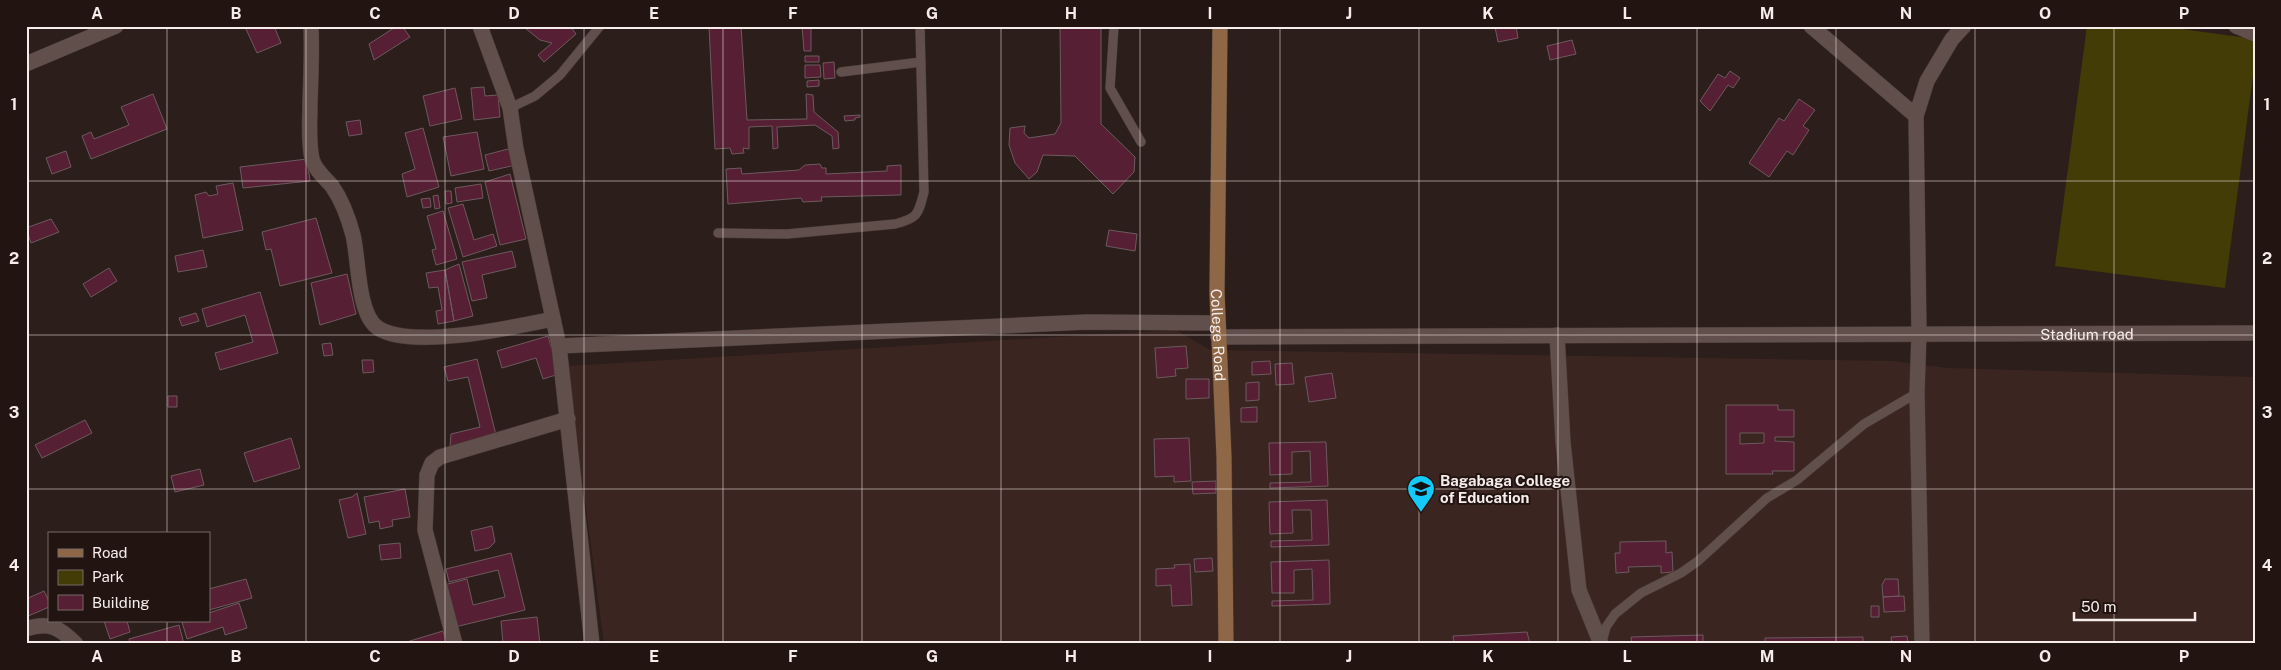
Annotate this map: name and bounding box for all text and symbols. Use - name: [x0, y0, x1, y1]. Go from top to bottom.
- text: A: [91, 4, 103, 23]
- text: B: [231, 4, 242, 23]
- text: C: [369, 4, 381, 23]
- text: D: [508, 4, 520, 23]
- text: E: [649, 4, 659, 23]
- text: F: [788, 4, 798, 23]
- text: G: [926, 4, 938, 23]
- text: H: [1065, 4, 1077, 23]
- text: I: [1208, 4, 1212, 23]
- text: J: [1346, 4, 1352, 23]
- text: K: [1482, 4, 1494, 23]
- text: L: [1622, 4, 1632, 23]
- text: M: [1760, 4, 1774, 23]
- text: N: [1900, 4, 1912, 23]
- text: O: [2039, 4, 2051, 23]
- text: P: [2179, 4, 2189, 23]
- text: 1: [11, 95, 17, 114]
- text: 1: [2264, 95, 2270, 114]
- text: 2: [9, 249, 19, 268]
- text: 2: [2262, 249, 2272, 268]
- street label: College Road: [1208, 288, 1229, 381]
- street label: Stadium road: [2040, 325, 2134, 342]
- text: 3: [9, 403, 19, 422]
- text: 3: [2262, 403, 2272, 422]
- place label: Bagabaga College of Education: [1440, 472, 1570, 506]
- school or university icon: Bagabaga College of Education: [1406, 474, 1436, 513]
- legend: [48, 532, 210, 622]
- text: Road: [92, 544, 128, 561]
- text: 4: [9, 556, 20, 575]
- text: 4: [2262, 556, 2273, 575]
- text: Park: [92, 568, 124, 585]
- scale bar: [2074, 590, 2195, 622]
- text: Building: [92, 594, 150, 611]
- text: 50 m: [2081, 598, 2116, 615]
- text: A: [91, 647, 103, 666]
- text: B: [231, 647, 242, 666]
- text: C: [369, 647, 381, 666]
- text: D: [508, 647, 520, 666]
- text: E: [649, 647, 659, 666]
- text: F: [788, 647, 798, 666]
- text: G: [926, 647, 938, 666]
- text: H: [1065, 647, 1077, 666]
- text: I: [1208, 647, 1212, 666]
- text: J: [1346, 647, 1352, 666]
- text: K: [1482, 647, 1494, 666]
- text: L: [1622, 647, 1632, 666]
- text: M: [1760, 647, 1774, 666]
- text: N: [1900, 647, 1912, 666]
- text: O: [2039, 647, 2051, 666]
- text: P: [2179, 647, 2189, 666]

